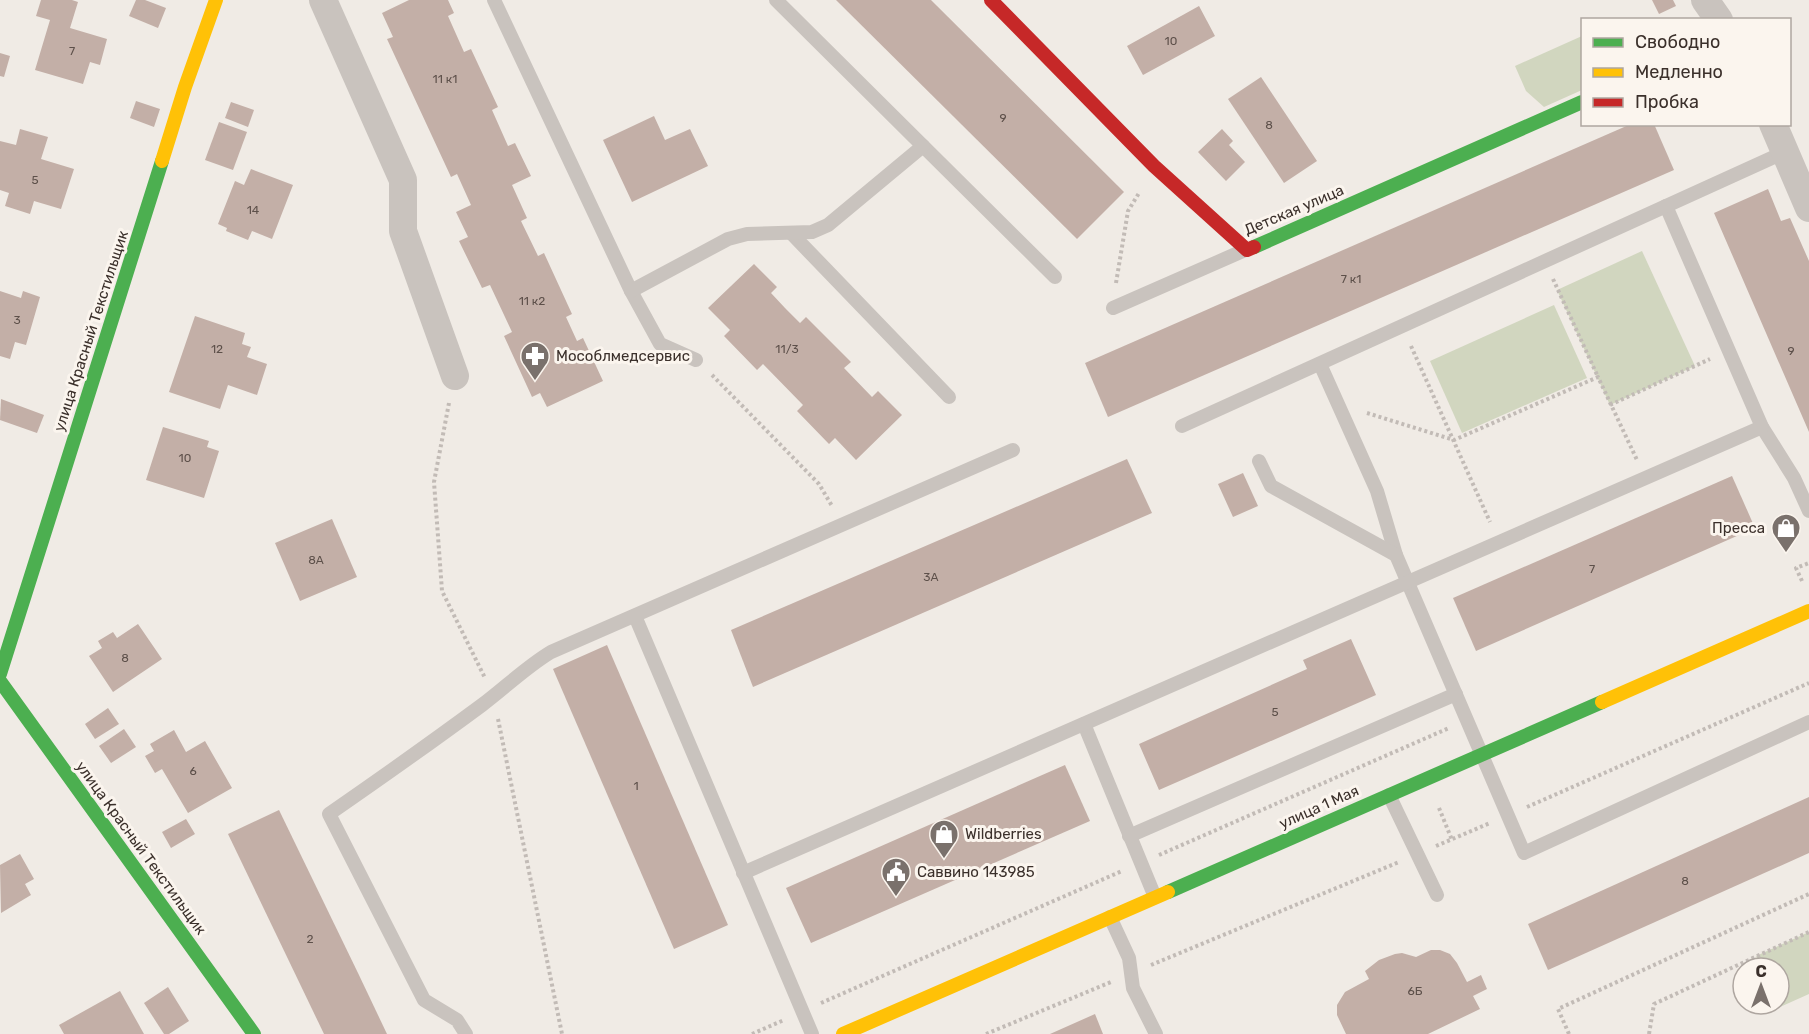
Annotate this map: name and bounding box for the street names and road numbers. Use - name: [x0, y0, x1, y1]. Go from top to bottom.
- street label: Детская улица: [1242, 181, 1346, 239]
- street label: улица Красный Текстильщик: [50, 228, 132, 434]
- street label: улица Красный Текстильщик: [72, 758, 210, 938]
- street label: улица 1 Мая: [1276, 781, 1362, 833]

